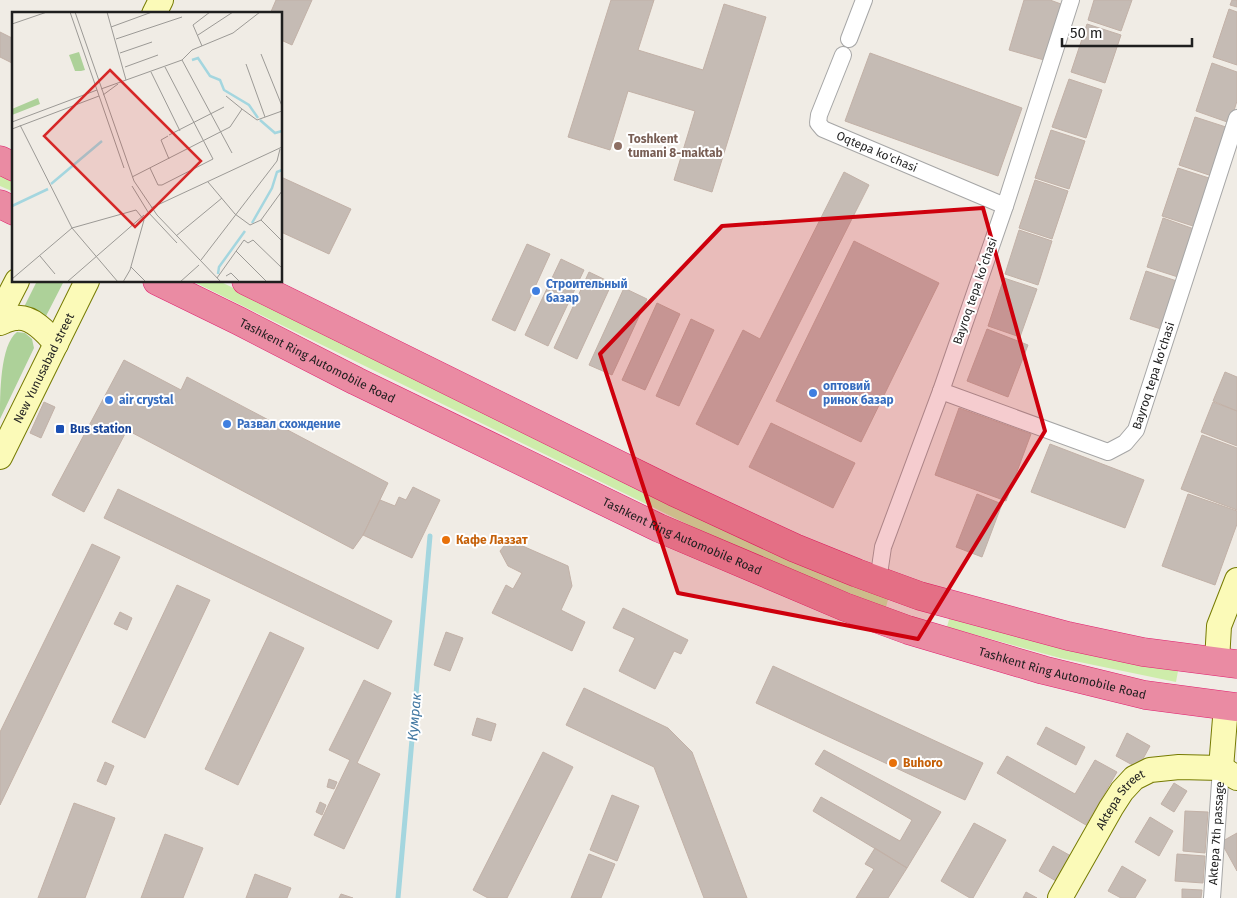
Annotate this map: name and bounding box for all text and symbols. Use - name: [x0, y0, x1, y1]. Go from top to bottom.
- inset map: [12, 12, 282, 282]
- scale bar: [1062, 15, 1192, 47]
- text: 50 m: [1070, 24, 1103, 42]
- street label: Oqtepa ko'chasi: [834, 128, 919, 175]
- place label: Toshkent tumani 8-maktab: [628, 132, 723, 160]
- marker: Toshkent tumani 8-maktab: [612, 140, 624, 152]
- street label: Bayroq tepa koʻchasi: [949, 235, 1000, 346]
- place label: Строительный базар: [546, 277, 628, 305]
- marker: Строительный базар: [530, 285, 542, 297]
- street label: New Yunusabad street: [11, 310, 77, 426]
- street label: Tashkent Ring Automobile Road: [237, 315, 397, 406]
- street label: Bayroq tepa ko'chasi: [1130, 320, 1177, 431]
- place label: оптовий ринок базар: [823, 379, 894, 407]
- marker: оптовий ринок базар: [807, 387, 819, 399]
- place label: air crystal: [119, 393, 174, 407]
- marker: air crystal: [103, 394, 115, 406]
- place label: Развал схождение: [237, 417, 341, 431]
- marker: Развал схождение: [221, 418, 233, 430]
- place label: Bus station: [70, 422, 132, 436]
- marker: Bus station: [54, 423, 66, 435]
- street label: Tashkent Ring Automobile Road: [600, 495, 764, 578]
- place label: Кафе Лаззат: [456, 533, 528, 547]
- marker: Кафе Лаззат: [440, 534, 452, 546]
- street label: Tashkent Ring Automobile Road: [977, 644, 1148, 702]
- water label: Кумрак: [404, 692, 425, 742]
- place label: Buhoro: [903, 756, 943, 770]
- marker: Buhoro: [887, 757, 899, 769]
- street label: Aktepa Street: [1093, 766, 1148, 832]
- street label: Aktepa 7th passage: [1206, 781, 1227, 885]

